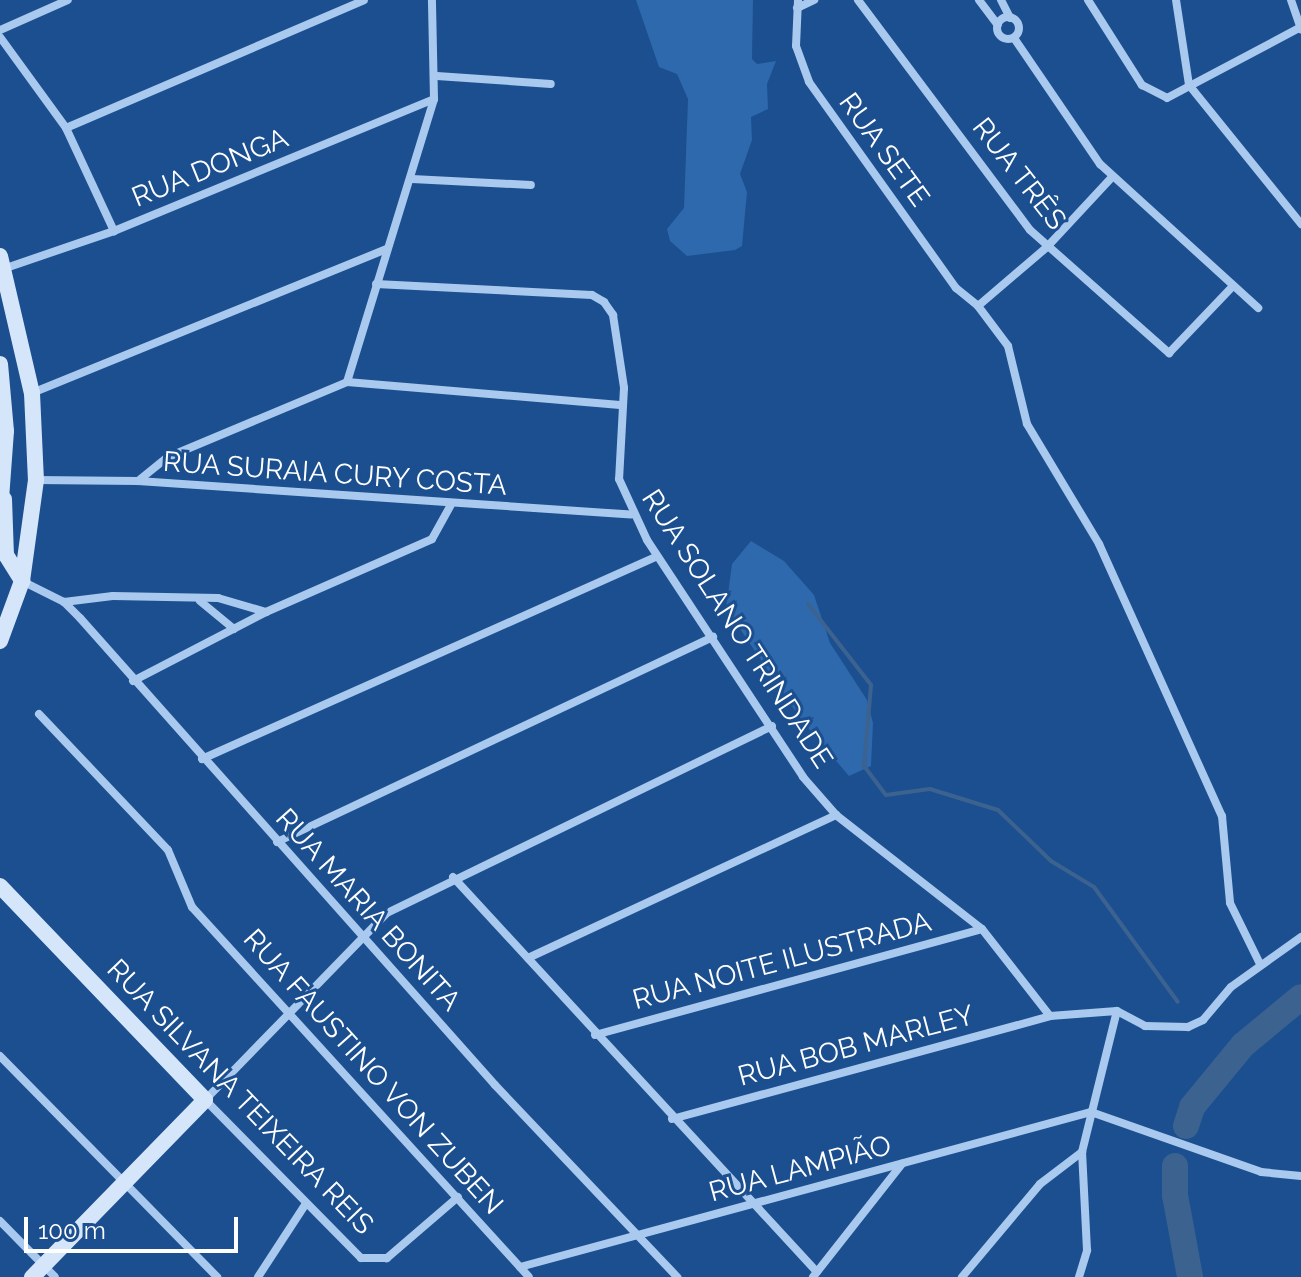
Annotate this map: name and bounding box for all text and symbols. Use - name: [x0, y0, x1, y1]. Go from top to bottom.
- street label: RUA SETE: [831, 86, 937, 214]
- street label: RUA TRÊS: [965, 111, 1073, 237]
- street label: RUA DONGA: [127, 121, 293, 215]
- street label: RUA SURAIA CURY COSTA: [161, 445, 509, 503]
- street label: RUA SOLANO TRINDADE: [634, 483, 840, 775]
- street label: RUA MARIA BONITA: [268, 801, 468, 1019]
- street label: RUA NOITE ILUSTRADA: [629, 905, 935, 1017]
- street label: RUA FAUSTINO VON ZUBEN: [236, 922, 510, 1222]
- street label: RUA SILVANA TEIXEIRA REIS: [99, 951, 381, 1243]
- street label: RUA BOB MARLEY: [734, 998, 978, 1094]
- street label: RUA LAMPIÃO: [705, 1128, 895, 1210]
- scale bar: [28, 1201, 242, 1251]
- text: 100 m: [38, 1216, 106, 1245]

